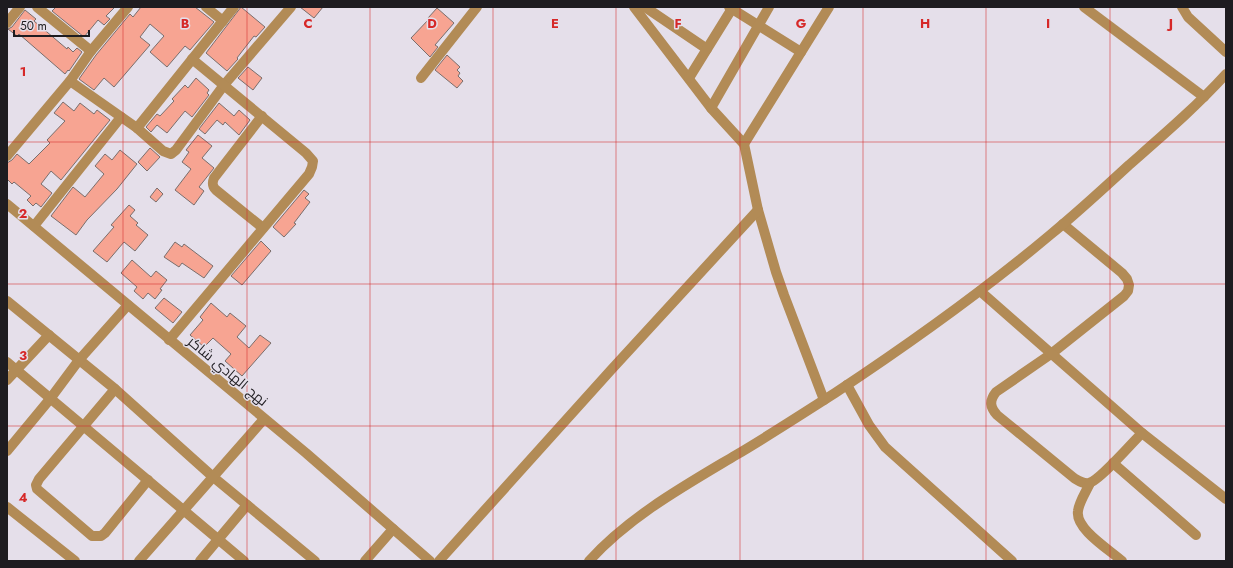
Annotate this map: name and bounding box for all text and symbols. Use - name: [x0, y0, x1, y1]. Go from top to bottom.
- scale bar: [14, 12, 89, 38]
- text: B: [181, 14, 190, 33]
- text: C: [303, 14, 313, 33]
- text: D: [427, 14, 437, 33]
- text: E: [551, 14, 559, 33]
- text: F: [674, 14, 682, 33]
- text: G: [796, 14, 807, 33]
- text: H: [920, 14, 930, 33]
- text: I: [1046, 14, 1050, 33]
- text: J: [1166, 14, 1173, 33]
- text: 50 m: [20, 17, 47, 35]
- text: 1: [20, 62, 26, 81]
- text: 2: [19, 204, 27, 223]
- street label: نهج الهادي شاكر: [182, 331, 272, 412]
- text: 3: [19, 346, 27, 365]
- text: 4: [18, 488, 28, 507]

